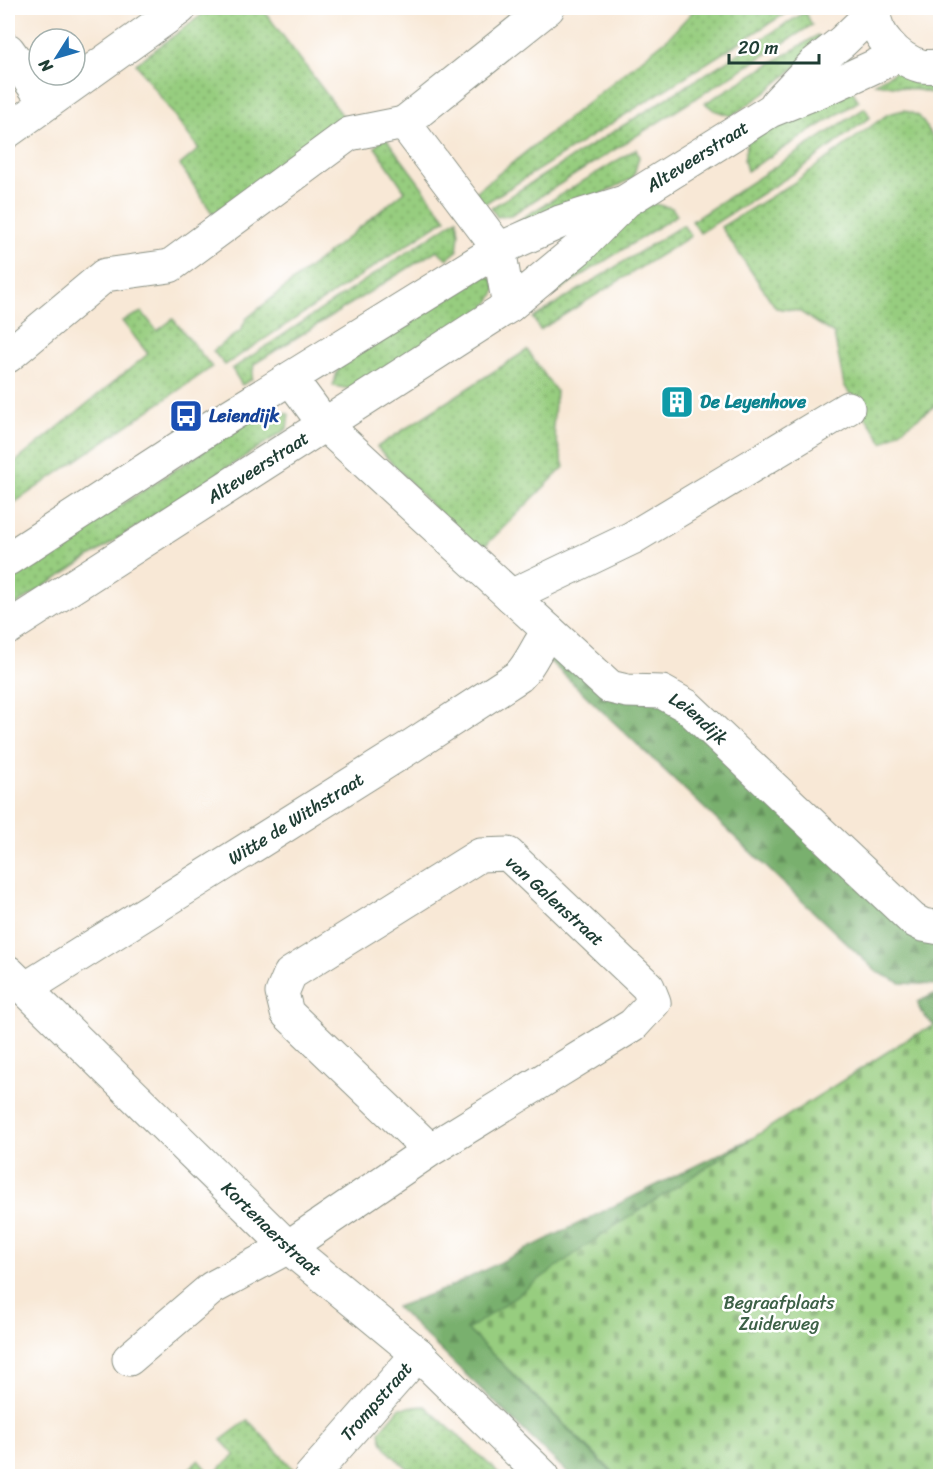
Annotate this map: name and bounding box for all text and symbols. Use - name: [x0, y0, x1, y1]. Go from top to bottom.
- north arrow: [27, 27, 87, 87]
- scale bar: [729, 27, 819, 65]
- text: 20 m: [738, 32, 778, 64]
- text: N: [30, 52, 61, 80]
- street label: Alteveerstraat: [638, 112, 755, 201]
- building icon: De Leyenhove: [659, 384, 695, 420]
- place label: De Leyenhove: [700, 386, 807, 418]
- bus stop icon: Leiendijk: [168, 398, 204, 434]
- place label: Leiendijk: [209, 400, 280, 432]
- street label: Alteveerstraat: [199, 422, 316, 513]
- street label: Leiendijk: [663, 683, 736, 753]
- street label: Witte de Withstraat: [221, 764, 371, 874]
- street label: van Galenstraat: [498, 847, 612, 955]
- street label: Kortenaerstraat: [213, 1173, 329, 1285]
- park label: Begraafplaats Zuiderweg: [723, 1287, 835, 1340]
- street label: Trompstraat: [332, 1354, 421, 1449]

